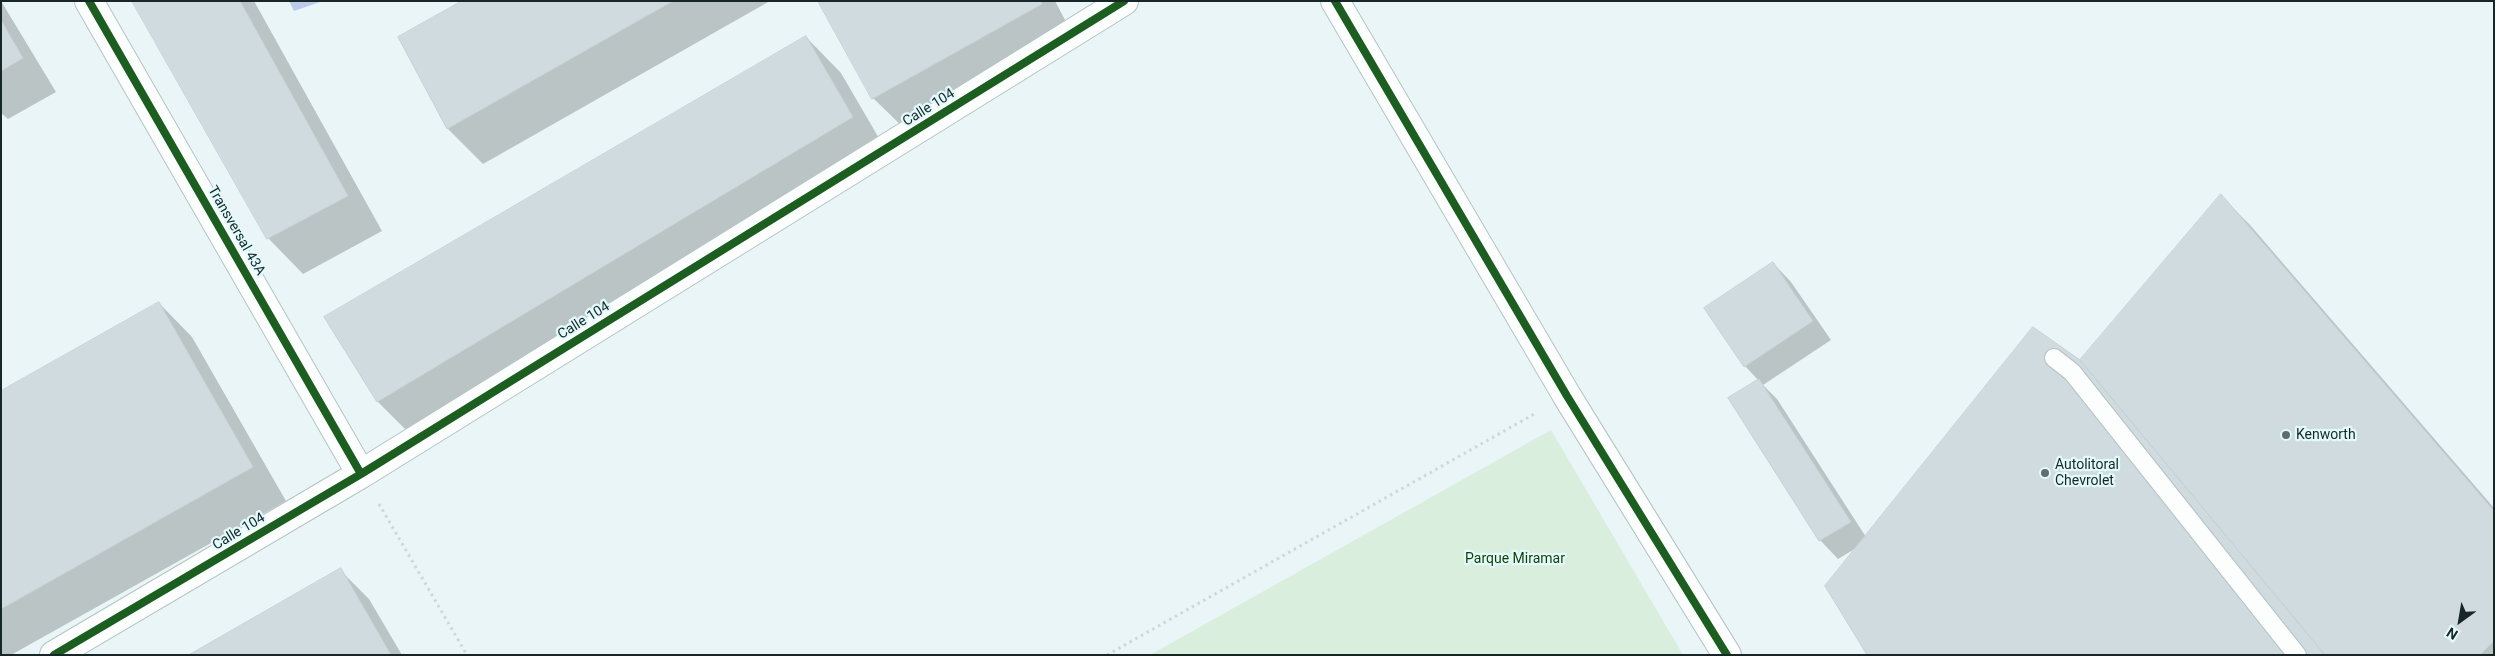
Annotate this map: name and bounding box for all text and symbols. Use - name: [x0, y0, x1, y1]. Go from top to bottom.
- street label: Calle 104: [900, 85, 958, 131]
- street label: Transversal 43A: [204, 183, 268, 279]
- street label: Calle 104: [555, 298, 613, 344]
- place label: Kenworth: [2296, 427, 2356, 443]
- marker: Kenworth: [2280, 429, 2292, 441]
- place label: Autolitoral Chevrolet: [2055, 457, 2119, 490]
- marker: Autolitoral Chevrolet: [2039, 467, 2051, 479]
- street label: Calle 104: [210, 510, 268, 554]
- park label: Parque Miramar: [1465, 551, 1565, 567]
- north arrow: [2435, 596, 2485, 646]
- text: N: [2444, 624, 2460, 643]

